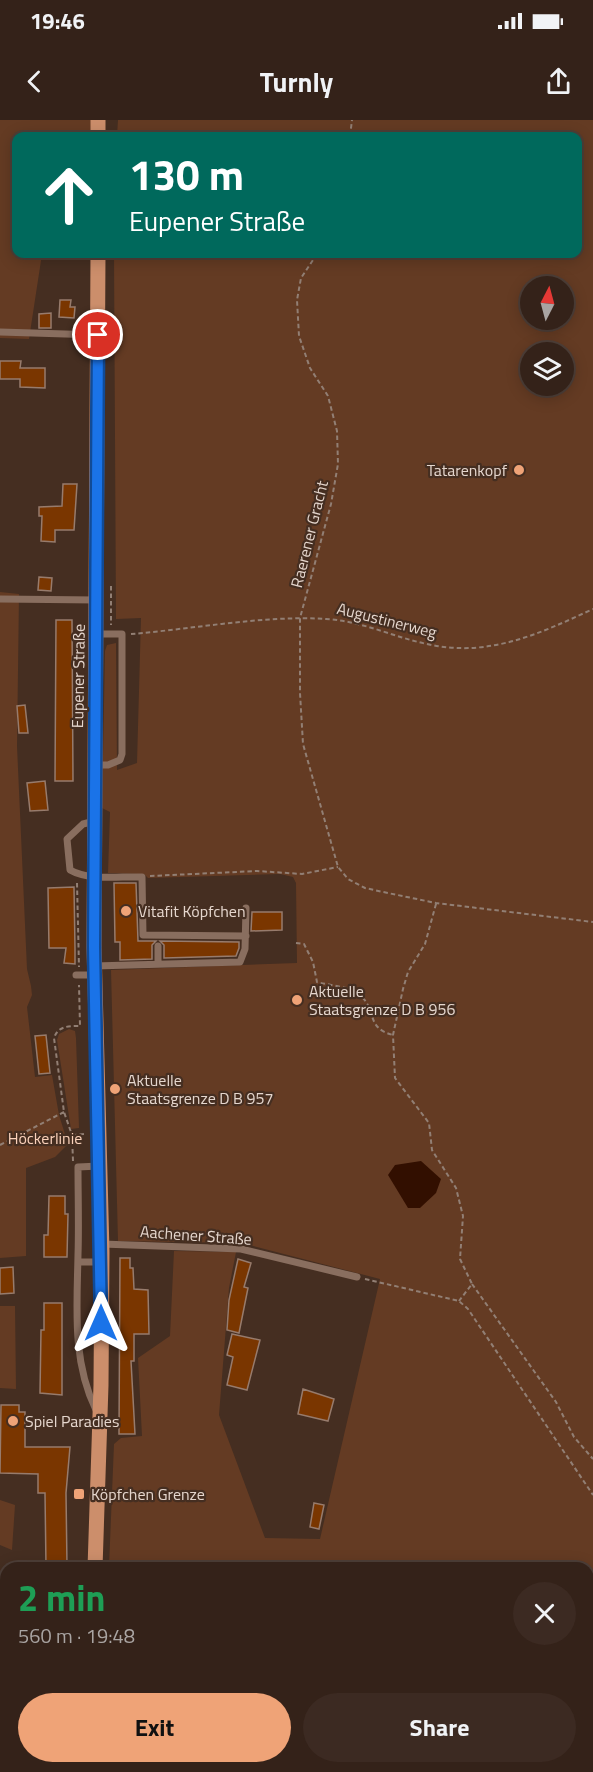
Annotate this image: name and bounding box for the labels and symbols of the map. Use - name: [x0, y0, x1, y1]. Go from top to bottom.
- north arrow: [520, 276, 574, 330]
- pin: [72, 309, 123, 360]
- place label: Tatarenkopf: [427, 458, 508, 482]
- marker: Tatarenkopf: [512, 463, 526, 477]
- street label: Raerener Gracht: [284, 478, 334, 590]
- street label: Augustinerweg: [335, 596, 439, 644]
- street label: Eupener Straße: [65, 624, 91, 728]
- place label: Vitafit Köpfchen: [138, 899, 246, 923]
- marker: Vitafit Köpfchen: [119, 904, 133, 918]
- place label: Aktuelle Staatsgrenze D B 956: [309, 979, 455, 1021]
- marker: Aktuelle Staatsgrenze D B 956: [290, 993, 304, 1007]
- place label: Aktuelle Staatsgrenze D B 957: [127, 1068, 273, 1110]
- marker: Aktuelle Staatsgrenze D B 957: [108, 1082, 122, 1096]
- park label: Höckerlinie: [8, 1126, 82, 1150]
- street label: Aachener Straße: [139, 1219, 253, 1251]
- position arrow: [69, 1291, 133, 1355]
- place label: Spiel Paradies: [25, 1409, 119, 1433]
- marker: Spiel Paradies: [6, 1414, 20, 1428]
- place label: Köpfchen Grenze: [91, 1482, 205, 1506]
- marker: Köpfchen Grenze: [72, 1487, 86, 1501]

